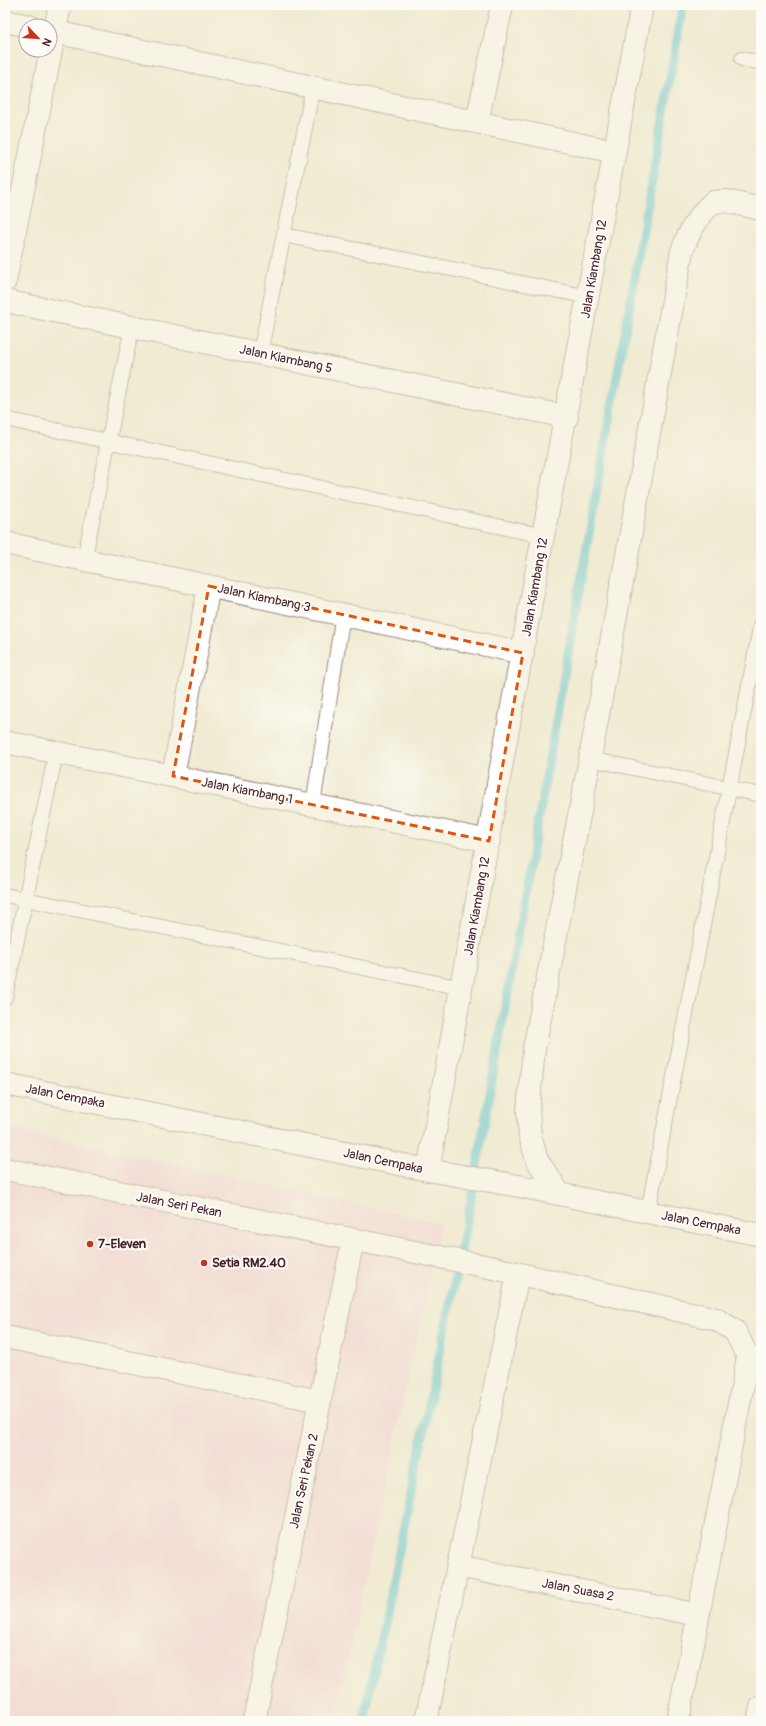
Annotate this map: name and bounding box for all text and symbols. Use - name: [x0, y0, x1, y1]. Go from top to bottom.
- north arrow: [18, 18, 58, 58]
- text: N: [39, 36, 54, 49]
- street label: Jalan Kiambang 12: [577, 218, 611, 320]
- street label: Jalan Kiambang 5: [238, 341, 334, 377]
- street label: Jalan Kiambang 12: [518, 536, 552, 638]
- street label: Jalan Kiambang 3: [216, 580, 312, 616]
- street label: Jalan Kiambang 1: [200, 774, 294, 808]
- street label: Jalan Kiambang 12: [460, 855, 494, 957]
- street label: Jalan Cempaka: [24, 1080, 106, 1112]
- street label: Jalan Cempaka: [342, 1145, 424, 1177]
- street label: Jalan Seri Pekan: [135, 1189, 223, 1221]
- street label: Jalan Cempaka: [660, 1207, 742, 1239]
- place label: 7-Eleven: [98, 1236, 147, 1252]
- marker: 7-Eleven: [85, 1239, 95, 1249]
- place label: Setia RM2.40: [212, 1255, 286, 1271]
- marker: Setia RM2.40: [199, 1258, 209, 1268]
- street label: Jalan Seri Pekan 2: [286, 1432, 322, 1530]
- street label: Jalan Suasa 2: [540, 1575, 616, 1605]

